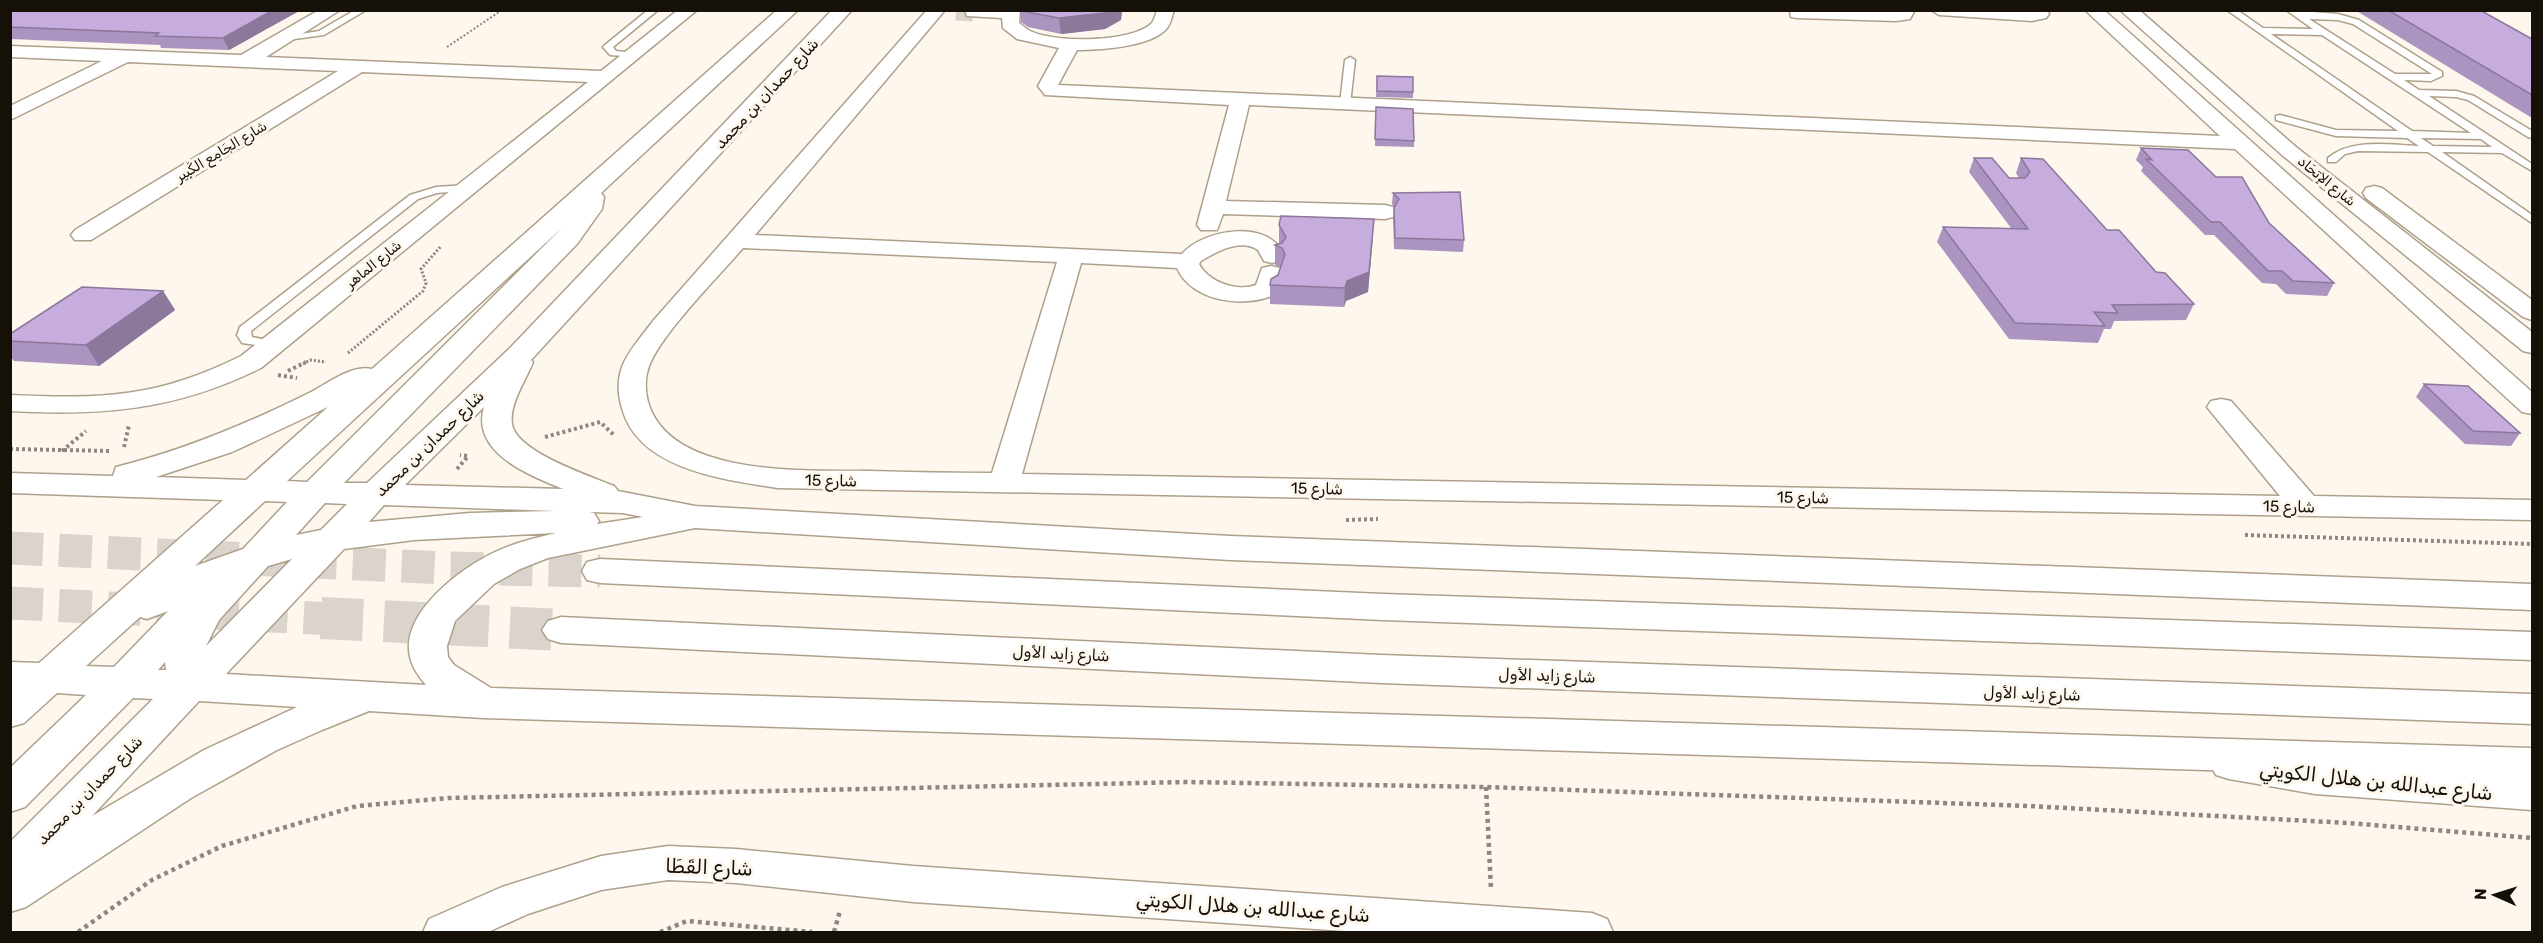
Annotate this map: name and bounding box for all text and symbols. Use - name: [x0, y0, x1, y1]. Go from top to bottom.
- street label: شارع حمدان بن محمد: [710, 34, 824, 154]
- street label: شارع الجَامِع الكَبِير: [172, 117, 271, 188]
- street label: شارع الإتحَاد: [2293, 153, 2359, 212]
- street label: شارع الماهر: [341, 237, 406, 294]
- street label: شارع حمدان بن محمد: [371, 386, 489, 502]
- street label: شارع 15: [805, 471, 857, 492]
- street label: شارع 15: [1291, 479, 1343, 500]
- street label: شارع 15: [1777, 488, 1829, 509]
- street label: شارع 15: [2263, 497, 2315, 518]
- street label: شارع زايد الأول: [1012, 641, 1110, 668]
- street label: شارع زايد الأول: [1498, 664, 1596, 689]
- street label: شارع زايد الأول: [1983, 682, 2081, 707]
- street label: شارع حمدان بن محمد: [32, 732, 148, 850]
- street label: شارع عبدالله بن هلال الكويتي: [2258, 757, 2494, 808]
- street label: شارع القَطَا: [665, 853, 753, 883]
- north arrow: [2465, 865, 2525, 925]
- street label: شارع عبدالله بن هلال الكويتي: [1135, 887, 1371, 930]
- text: N: [2471, 888, 2490, 900]

